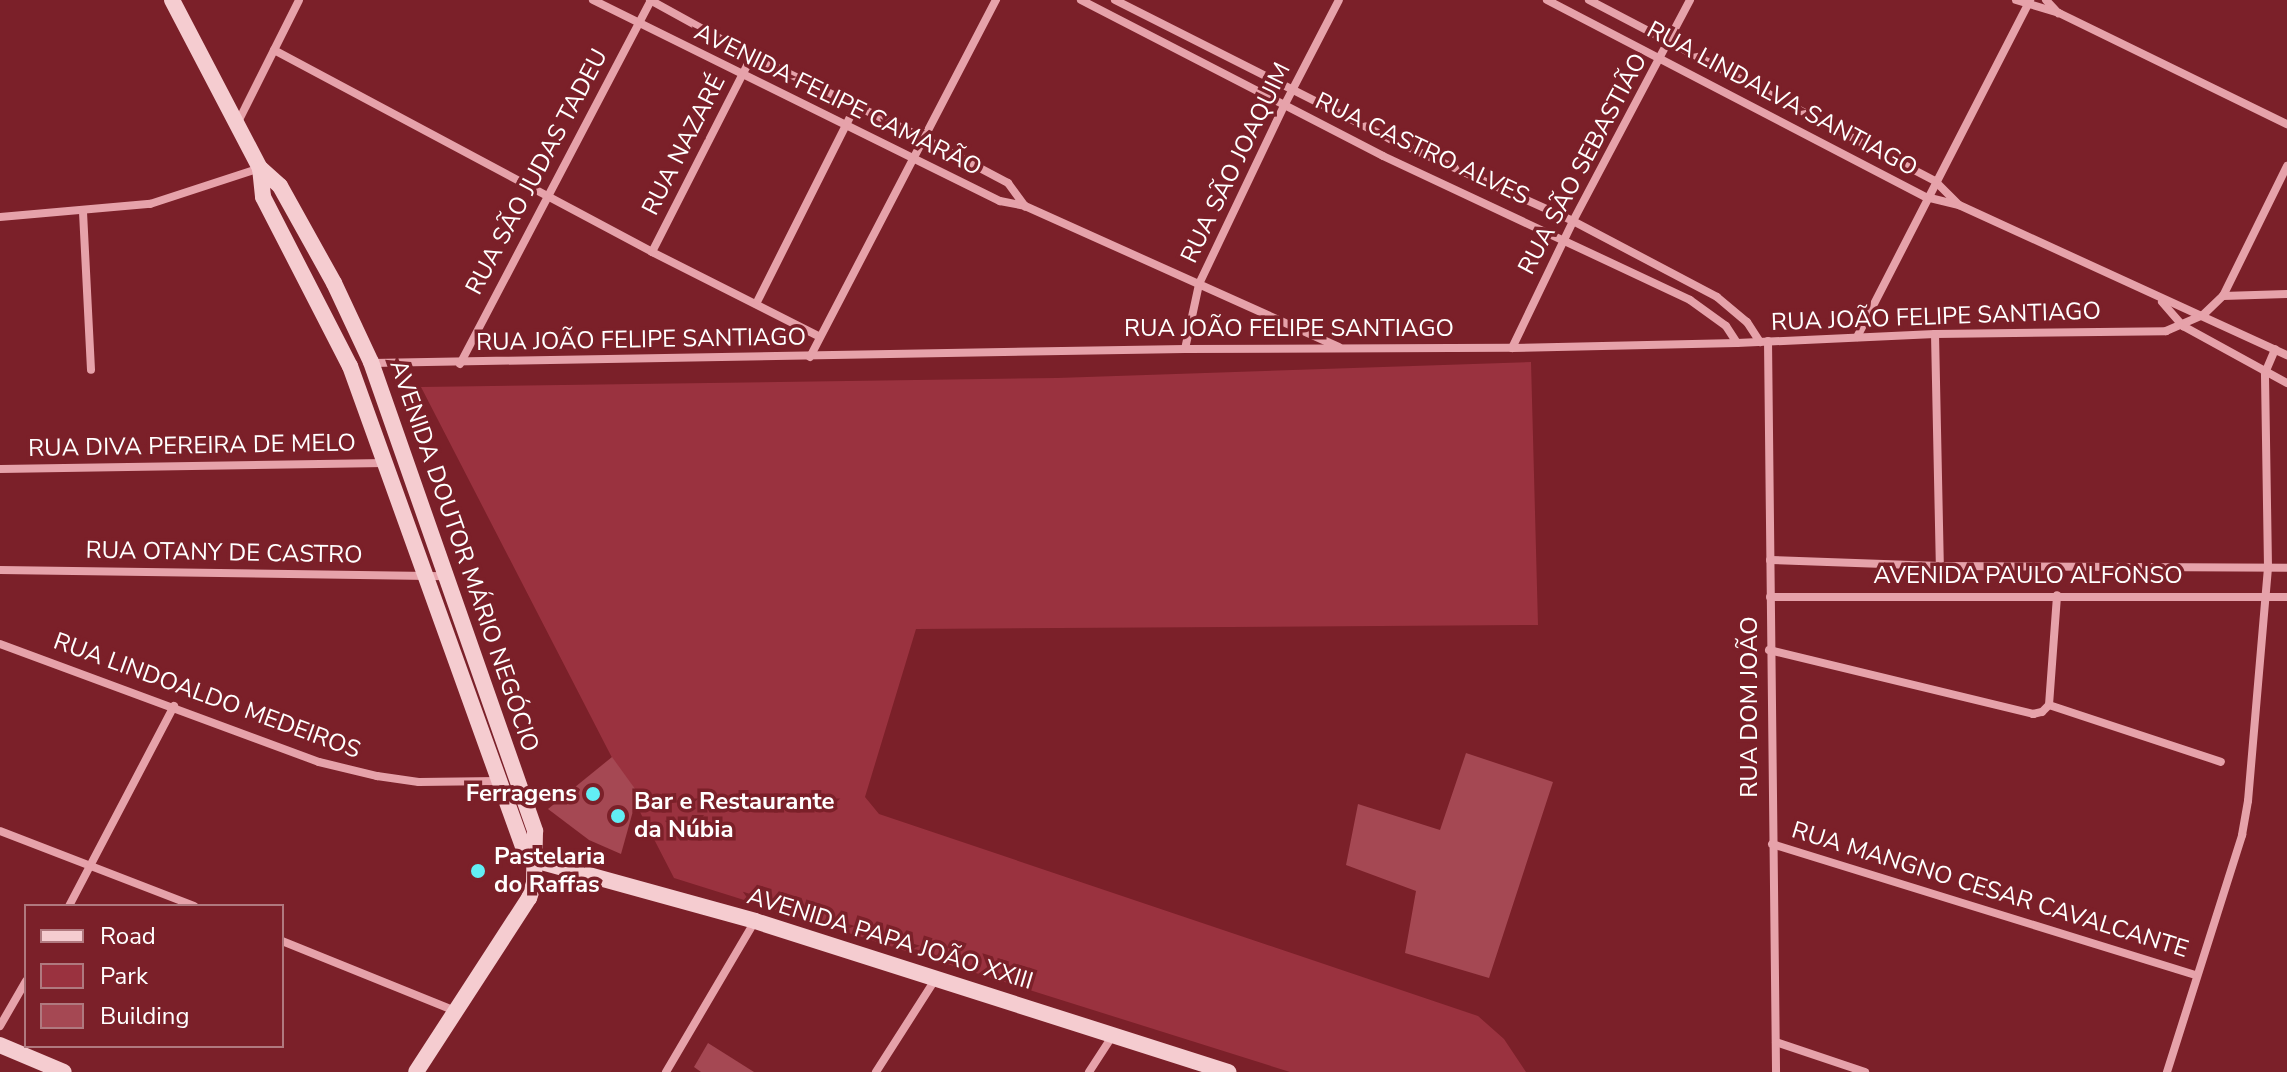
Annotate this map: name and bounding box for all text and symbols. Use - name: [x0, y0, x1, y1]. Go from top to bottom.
- street label: RUA LINDALVA SANTIAGO: [1642, 15, 1922, 183]
- street label: AVENIDA FELIPE CAMARÃO: [690, 18, 986, 182]
- street label: RUA SÃO JUDAS TADEU: [460, 44, 614, 300]
- street label: RUA SÃO SEBASTIÃO: [1512, 49, 1654, 279]
- street label: RUA SÃO JOAQUIM: [1175, 58, 1297, 268]
- street label: RUA NAZARÉ: [636, 70, 732, 220]
- street label: RUA CASTRO ALVES: [1310, 87, 1534, 211]
- street label: RUA JOÃO FELIPE SANTIAGO: [1771, 297, 2101, 337]
- street label: RUA JOÃO FELIPE SANTIAGO: [1124, 315, 1454, 343]
- street label: RUA JOÃO FELIPE SANTIAGO: [476, 323, 806, 357]
- street label: AVENIDA DOUTOR MÁRIO NEGÓCIO: [383, 356, 545, 756]
- street label: RUA DIVA PEREIRA DE MELO: [28, 429, 356, 463]
- street label: RUA OTANY DE CASTRO: [85, 536, 363, 570]
- street label: AVENIDA PAULO ALFONSO: [1873, 562, 2183, 590]
- street label: RUA DOM JOÃO: [1736, 616, 1764, 798]
- street label: RUA LINDOALDO MEDEIROS: [50, 627, 364, 765]
- place label: Ferragens: [466, 780, 577, 808]
- marker: Ferragens: [584, 785, 602, 803]
- place label: Bar e Restaurante da Núbia: [634, 788, 835, 844]
- marker: Bar e Restaurante da Núbia: [609, 807, 627, 825]
- street label: RUA MANGNO CESAR CAVALCANTE: [1788, 816, 2192, 964]
- place label: Pastelaria do Raffas: [494, 843, 605, 899]
- marker: Pastelaria do Raffas: [469, 862, 487, 880]
- street label: AVENIDA PAPA JOÃO XXIII: [744, 882, 1036, 996]
- legend: [24, 904, 284, 1048]
- text: Road: [100, 920, 156, 952]
- text: Park: [100, 960, 148, 992]
- text: Building: [100, 1000, 190, 1032]

